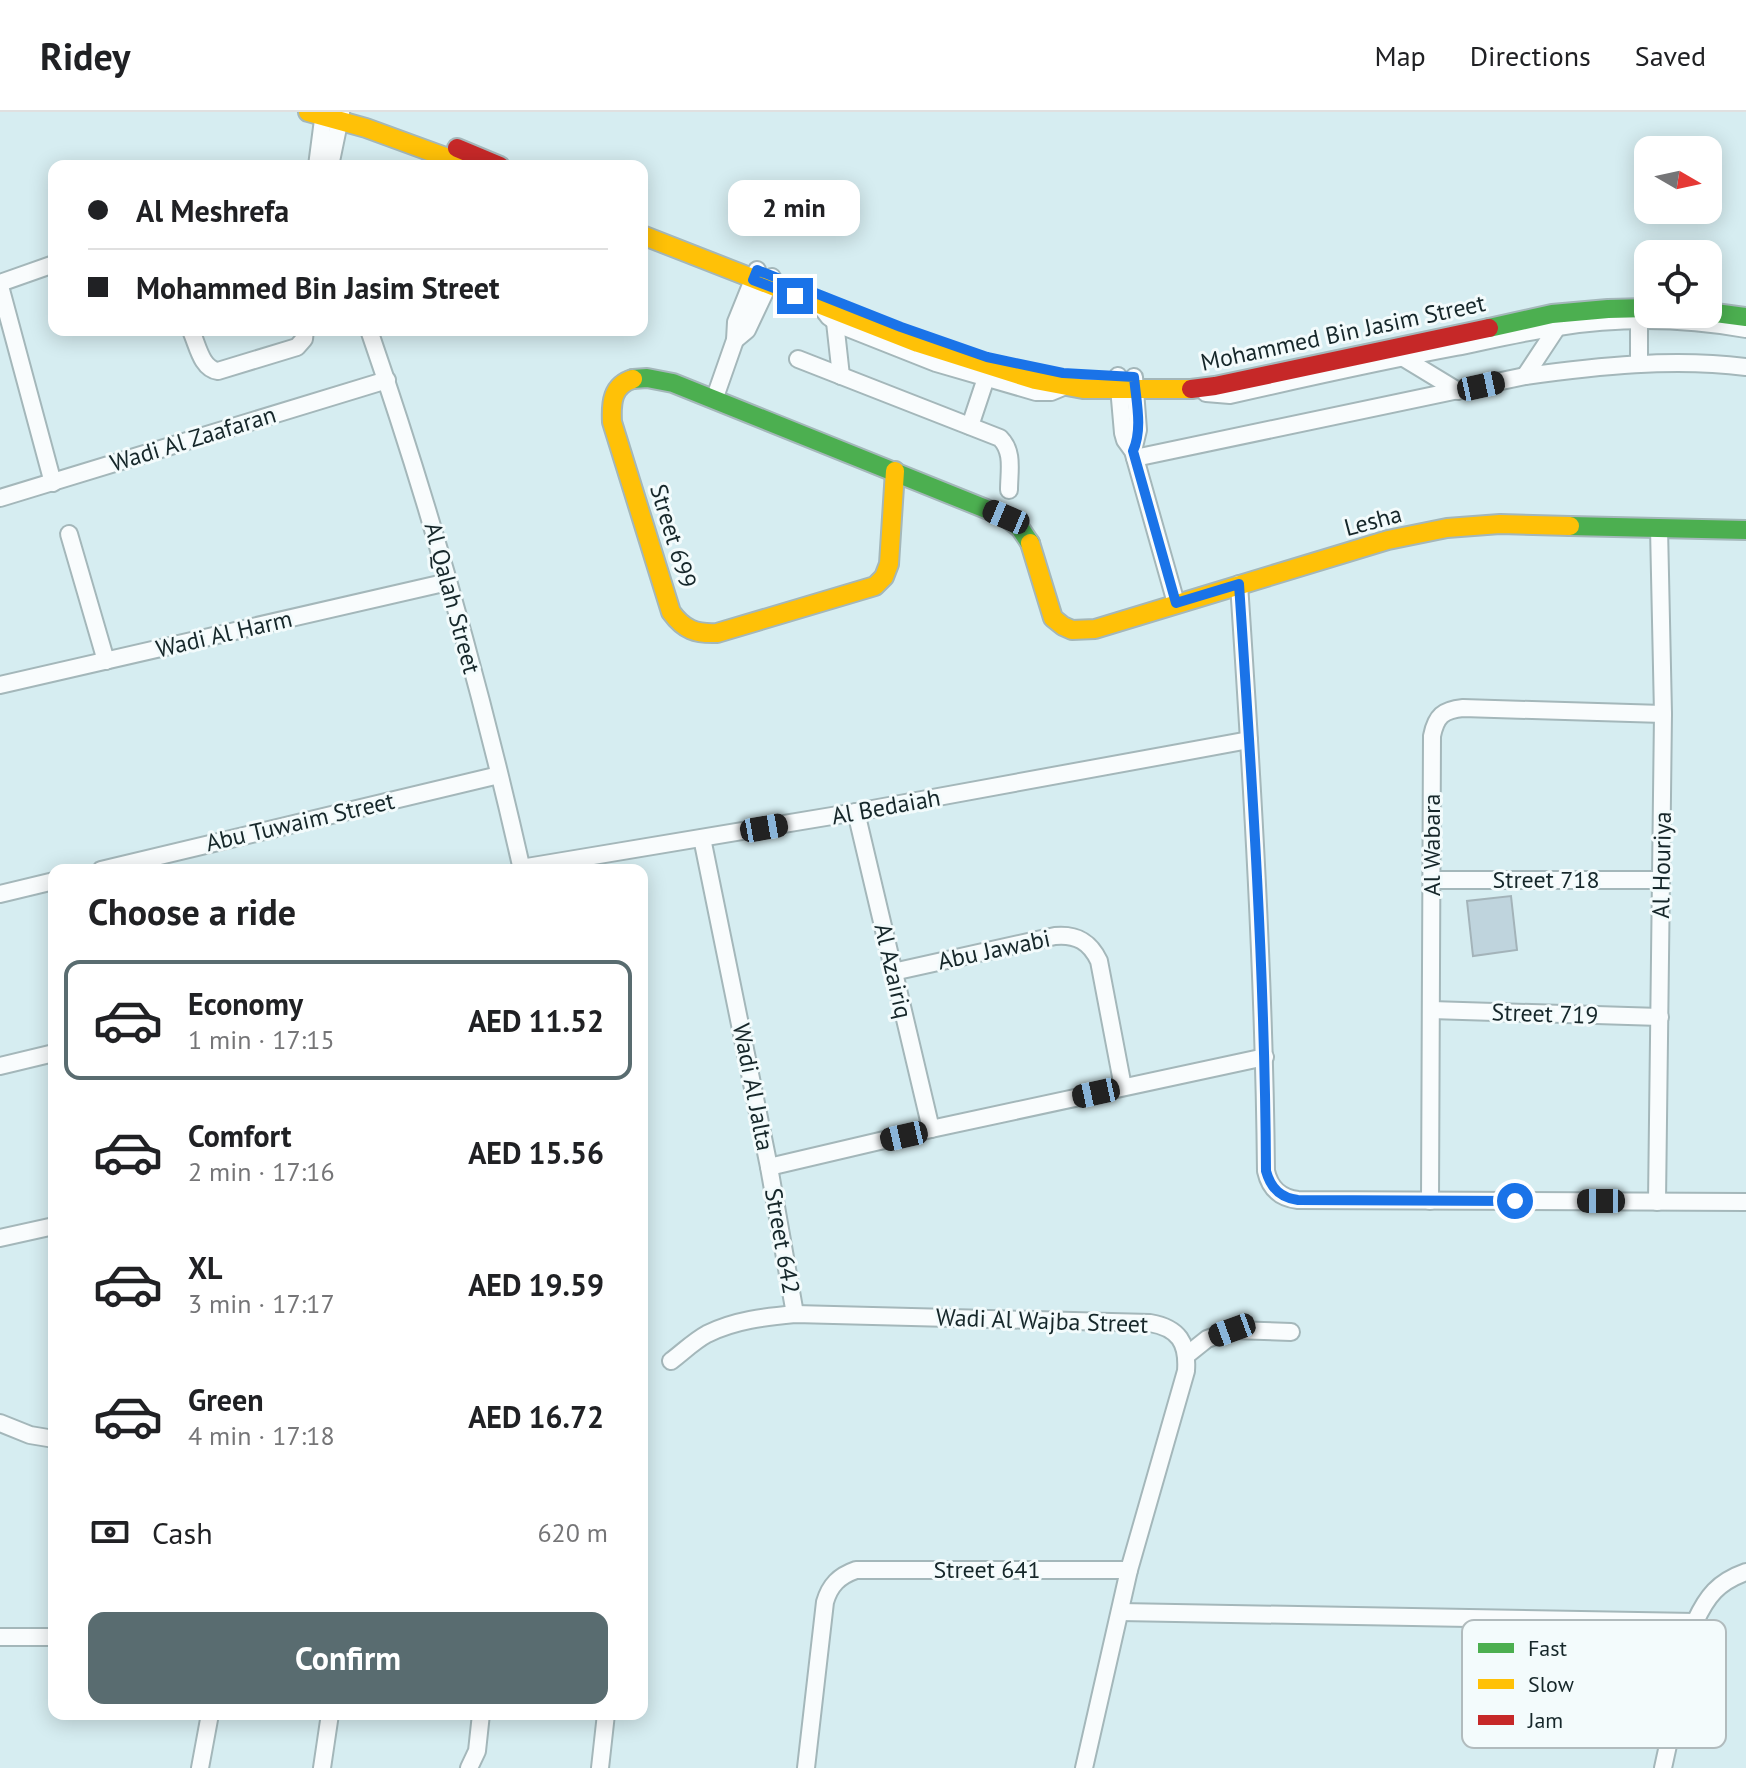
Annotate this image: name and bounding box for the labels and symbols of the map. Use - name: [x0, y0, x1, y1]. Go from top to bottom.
- north arrow: [1634, 136, 1722, 224]
- callout: 2 min: [729, 180, 861, 236]
- route end: [777, 278, 813, 314]
- street label: Mohammed Bin Jasim Street: [1198, 287, 1488, 378]
- car: [1455, 369, 1507, 403]
- street label: Wadi Al Zaafaran: [106, 399, 280, 478]
- street label: Street 699: [643, 480, 704, 592]
- car: [979, 497, 1033, 537]
- street label: Lesha: [1341, 498, 1405, 543]
- street label: Al Qalah Street: [417, 519, 488, 677]
- street label: Wadi Al Harm: [153, 603, 295, 664]
- street label: Al Bedaiah: [829, 782, 943, 831]
- street label: Abu Tuwaim Street: [203, 785, 397, 858]
- street label: Al Wabara: [1416, 794, 1447, 896]
- street label: Al Houriya: [1645, 811, 1678, 919]
- car: [738, 812, 790, 844]
- street label: Street 718: [1493, 864, 1599, 895]
- street label: Al Azairiq: [868, 920, 919, 1022]
- street label: Abu Jawabi: [935, 922, 1053, 977]
- street label: Street 719: [1491, 996, 1599, 1031]
- street label: Wadi Al Jalta: [726, 1021, 781, 1153]
- car: [1070, 1076, 1122, 1110]
- car: [878, 1119, 930, 1153]
- route start: [1497, 1183, 1533, 1219]
- street label: Street 642: [758, 1186, 807, 1296]
- car: [1577, 1189, 1625, 1213]
- street label: Wadi Al Wajba Street: [935, 1301, 1149, 1340]
- car: [1205, 1311, 1259, 1349]
- street label: Street 641: [934, 1554, 1040, 1585]
- legend: [1462, 1620, 1726, 1748]
- text: Fast: [1528, 1634, 1568, 1662]
- text: Slow: [1528, 1670, 1574, 1698]
- text: Jam: [1527, 1706, 1563, 1734]

